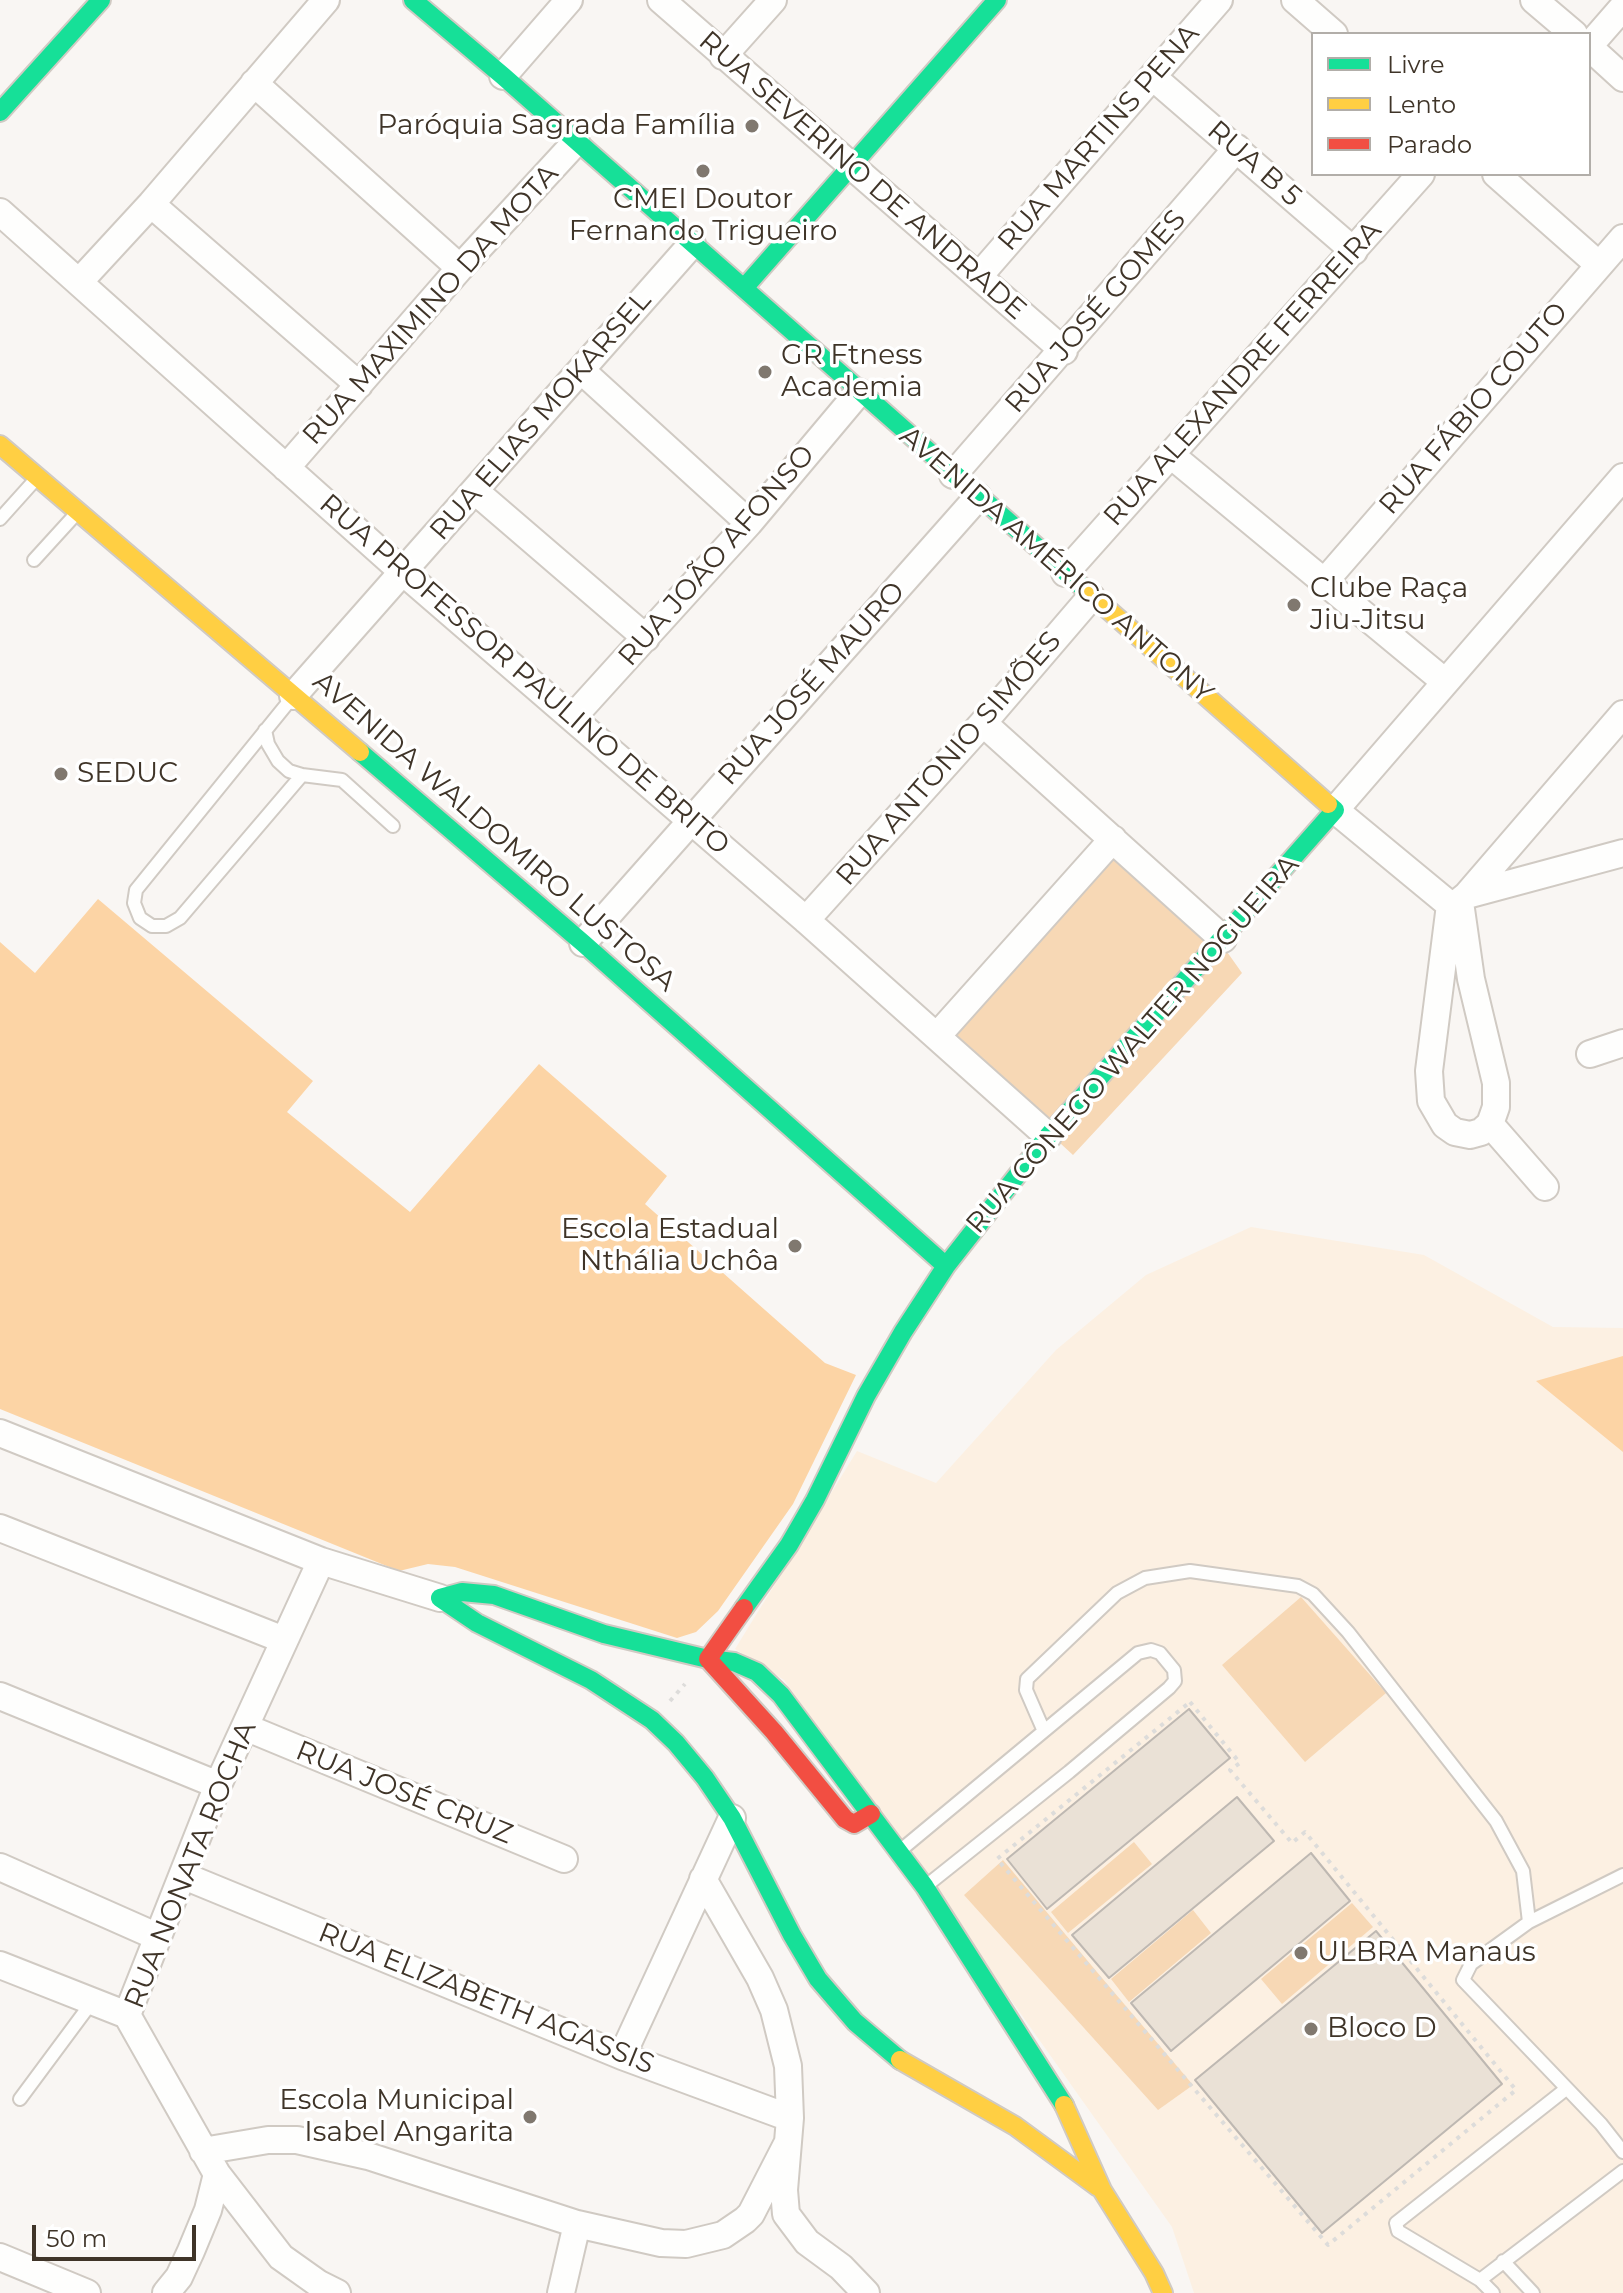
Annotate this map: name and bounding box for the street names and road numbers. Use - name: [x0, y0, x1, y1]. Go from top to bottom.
- street label: RUA MARTINS PENA: [991, 18, 1207, 258]
- street label: RUA SEVERINO DE ANDRADE: [692, 25, 1032, 327]
- street label: RUA B 5: [1200, 114, 1308, 214]
- street label: RUA MAXIMINO DA MOTA: [296, 158, 566, 452]
- street label: RUA JOSÉ GOMES: [999, 204, 1193, 420]
- street label: RUA ALEXANDRE FERREIRA: [1097, 215, 1389, 533]
- street label: RUA ELIAS MOKARSEL: [423, 284, 659, 548]
- street label: RUA FÁBIO COUTO: [1373, 296, 1575, 522]
- street label: AVENIDA AMÉRICO ANTONY: [892, 420, 1220, 710]
- street label: RUA JOÃO AFONSO: [612, 439, 822, 673]
- street label: RUA PROFESSOR PAULINO DE BRITO: [312, 488, 736, 862]
- street label: RUA JOSÉ MAURO: [712, 575, 912, 793]
- street label: RUA ANTONIO SIMÕES: [830, 625, 1068, 893]
- street label: AVENIDA WALDOMIRO LUSTOSA: [306, 665, 682, 999]
- street label: RUA CÔNEGO WALTER NOGUEIRA: [960, 849, 1306, 1241]
- street label: RUA NONATA ROCHA: [118, 1717, 264, 2013]
- street label: RUA JOSÉ CRUZ: [291, 1734, 517, 1852]
- street label: RUA ELIZABETH AGASSIS: [313, 1916, 659, 2082]

